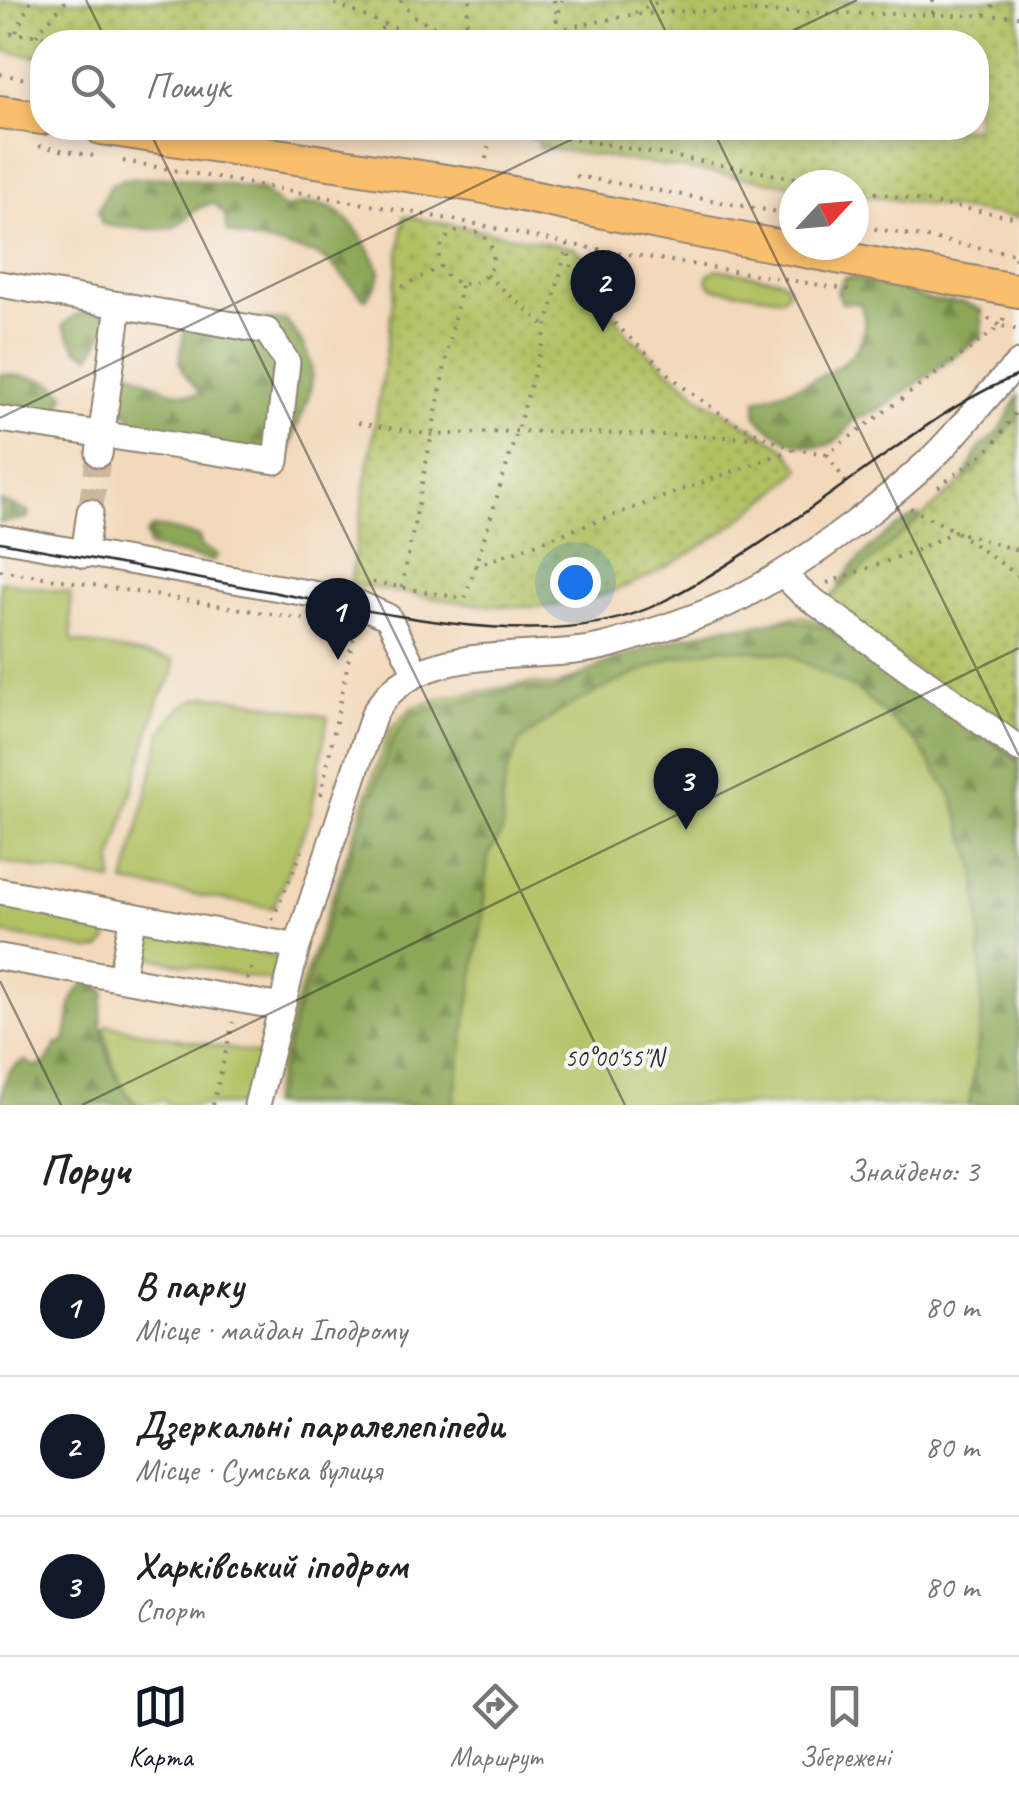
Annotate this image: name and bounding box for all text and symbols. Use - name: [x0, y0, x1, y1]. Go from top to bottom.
- search box: [30, 30, 989, 140]
- icon: search: [65, 58, 120, 113]
- text: Пошук: [145, 62, 230, 109]
- north arrow: [779, 170, 869, 260]
- pin: 2: [570, 250, 636, 332]
- your location: [550, 557, 601, 608]
- pin: 1: [306, 578, 370, 660]
- pin: 3: [654, 748, 718, 830]
- text: 50°00'55"N: [565, 1042, 667, 1074]
- text: Поруч: [40, 1144, 130, 1197]
- text: Знайдено: 3: [847, 1150, 979, 1191]
- text: В парку: [135, 1262, 244, 1309]
- text: 1: [65, 1286, 80, 1327]
- text: 80 m: [925, 1286, 979, 1327]
- text: Місце · майдан Іподрому: [135, 1309, 407, 1350]
- text: Дзеркальні паралелепіпеди: [135, 1402, 505, 1449]
- text: 2: [65, 1426, 80, 1467]
- text: 80 m: [925, 1426, 979, 1467]
- text: Місце · Сумська вулиця: [135, 1449, 382, 1490]
- text: Харківський іподром: [135, 1542, 408, 1589]
- text: 3: [65, 1566, 80, 1607]
- text: 80 m: [925, 1566, 979, 1607]
- text: Спорт: [135, 1589, 204, 1630]
- tab: Карта: [129, 1679, 193, 1774]
- tab: Маршрут: [450, 1679, 542, 1774]
- tab: Збережені: [799, 1679, 890, 1774]

